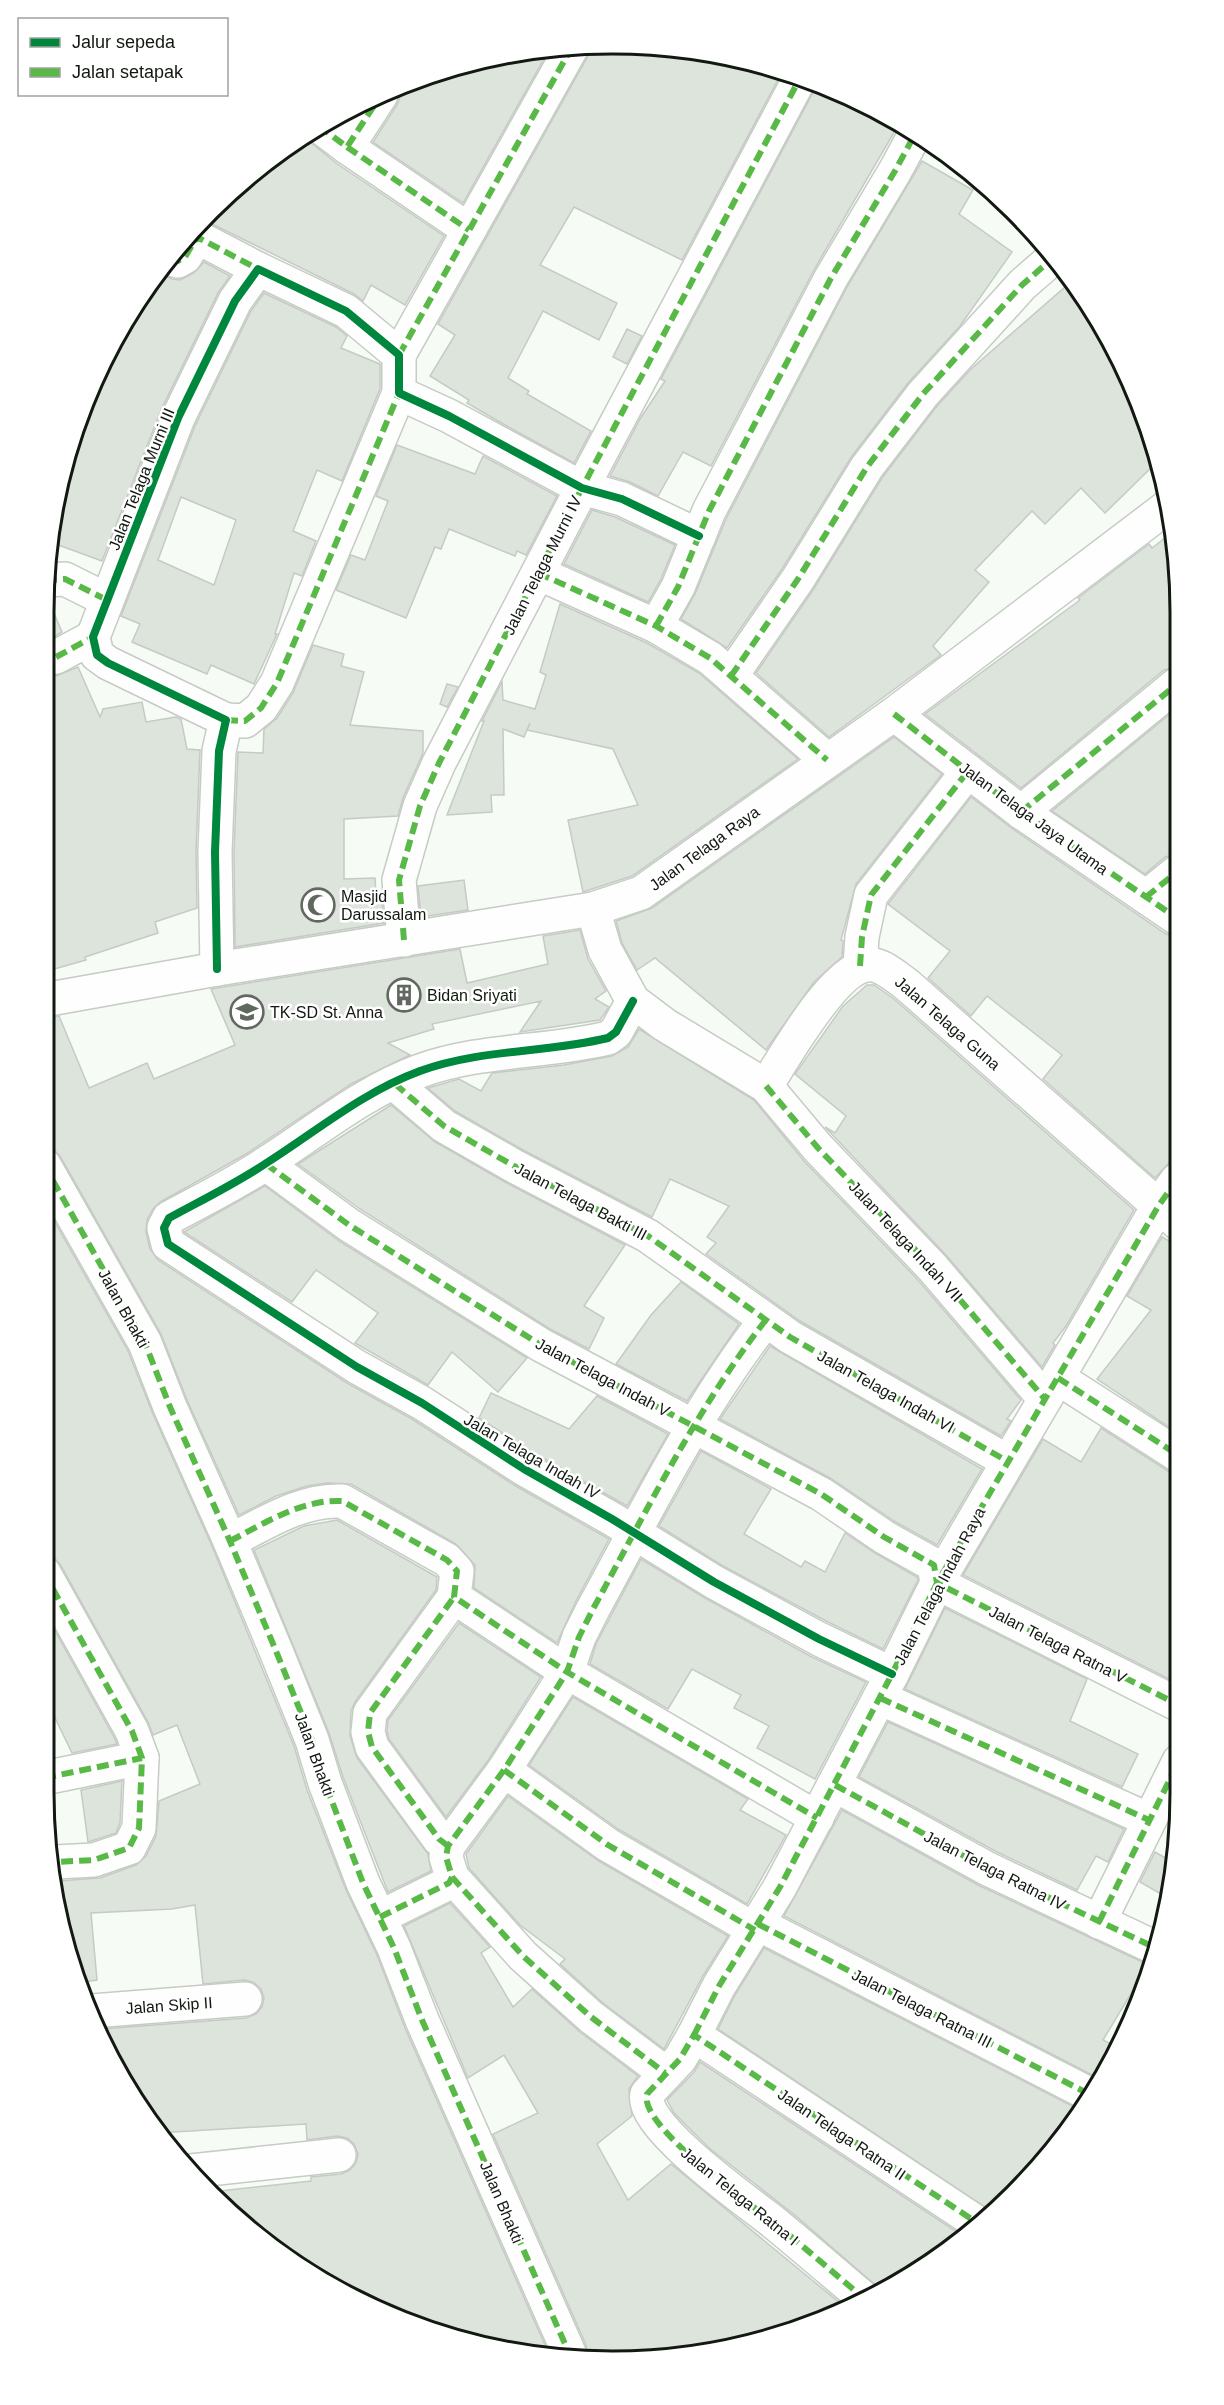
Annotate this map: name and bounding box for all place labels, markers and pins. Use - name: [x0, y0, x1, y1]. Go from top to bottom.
- mosque icon: Masjid Darussalam: [300, 887, 336, 923]
- place label: Masjid Darussalam: [341, 888, 426, 923]
- building icon: Bidan Sriyati: [386, 977, 422, 1013]
- place label: Bidan Sriyati: [427, 987, 517, 1004]
- school or university icon: TK-SD St. Anna: [229, 994, 265, 1030]
- place label: TK-SD St. Anna: [270, 1004, 383, 1021]

